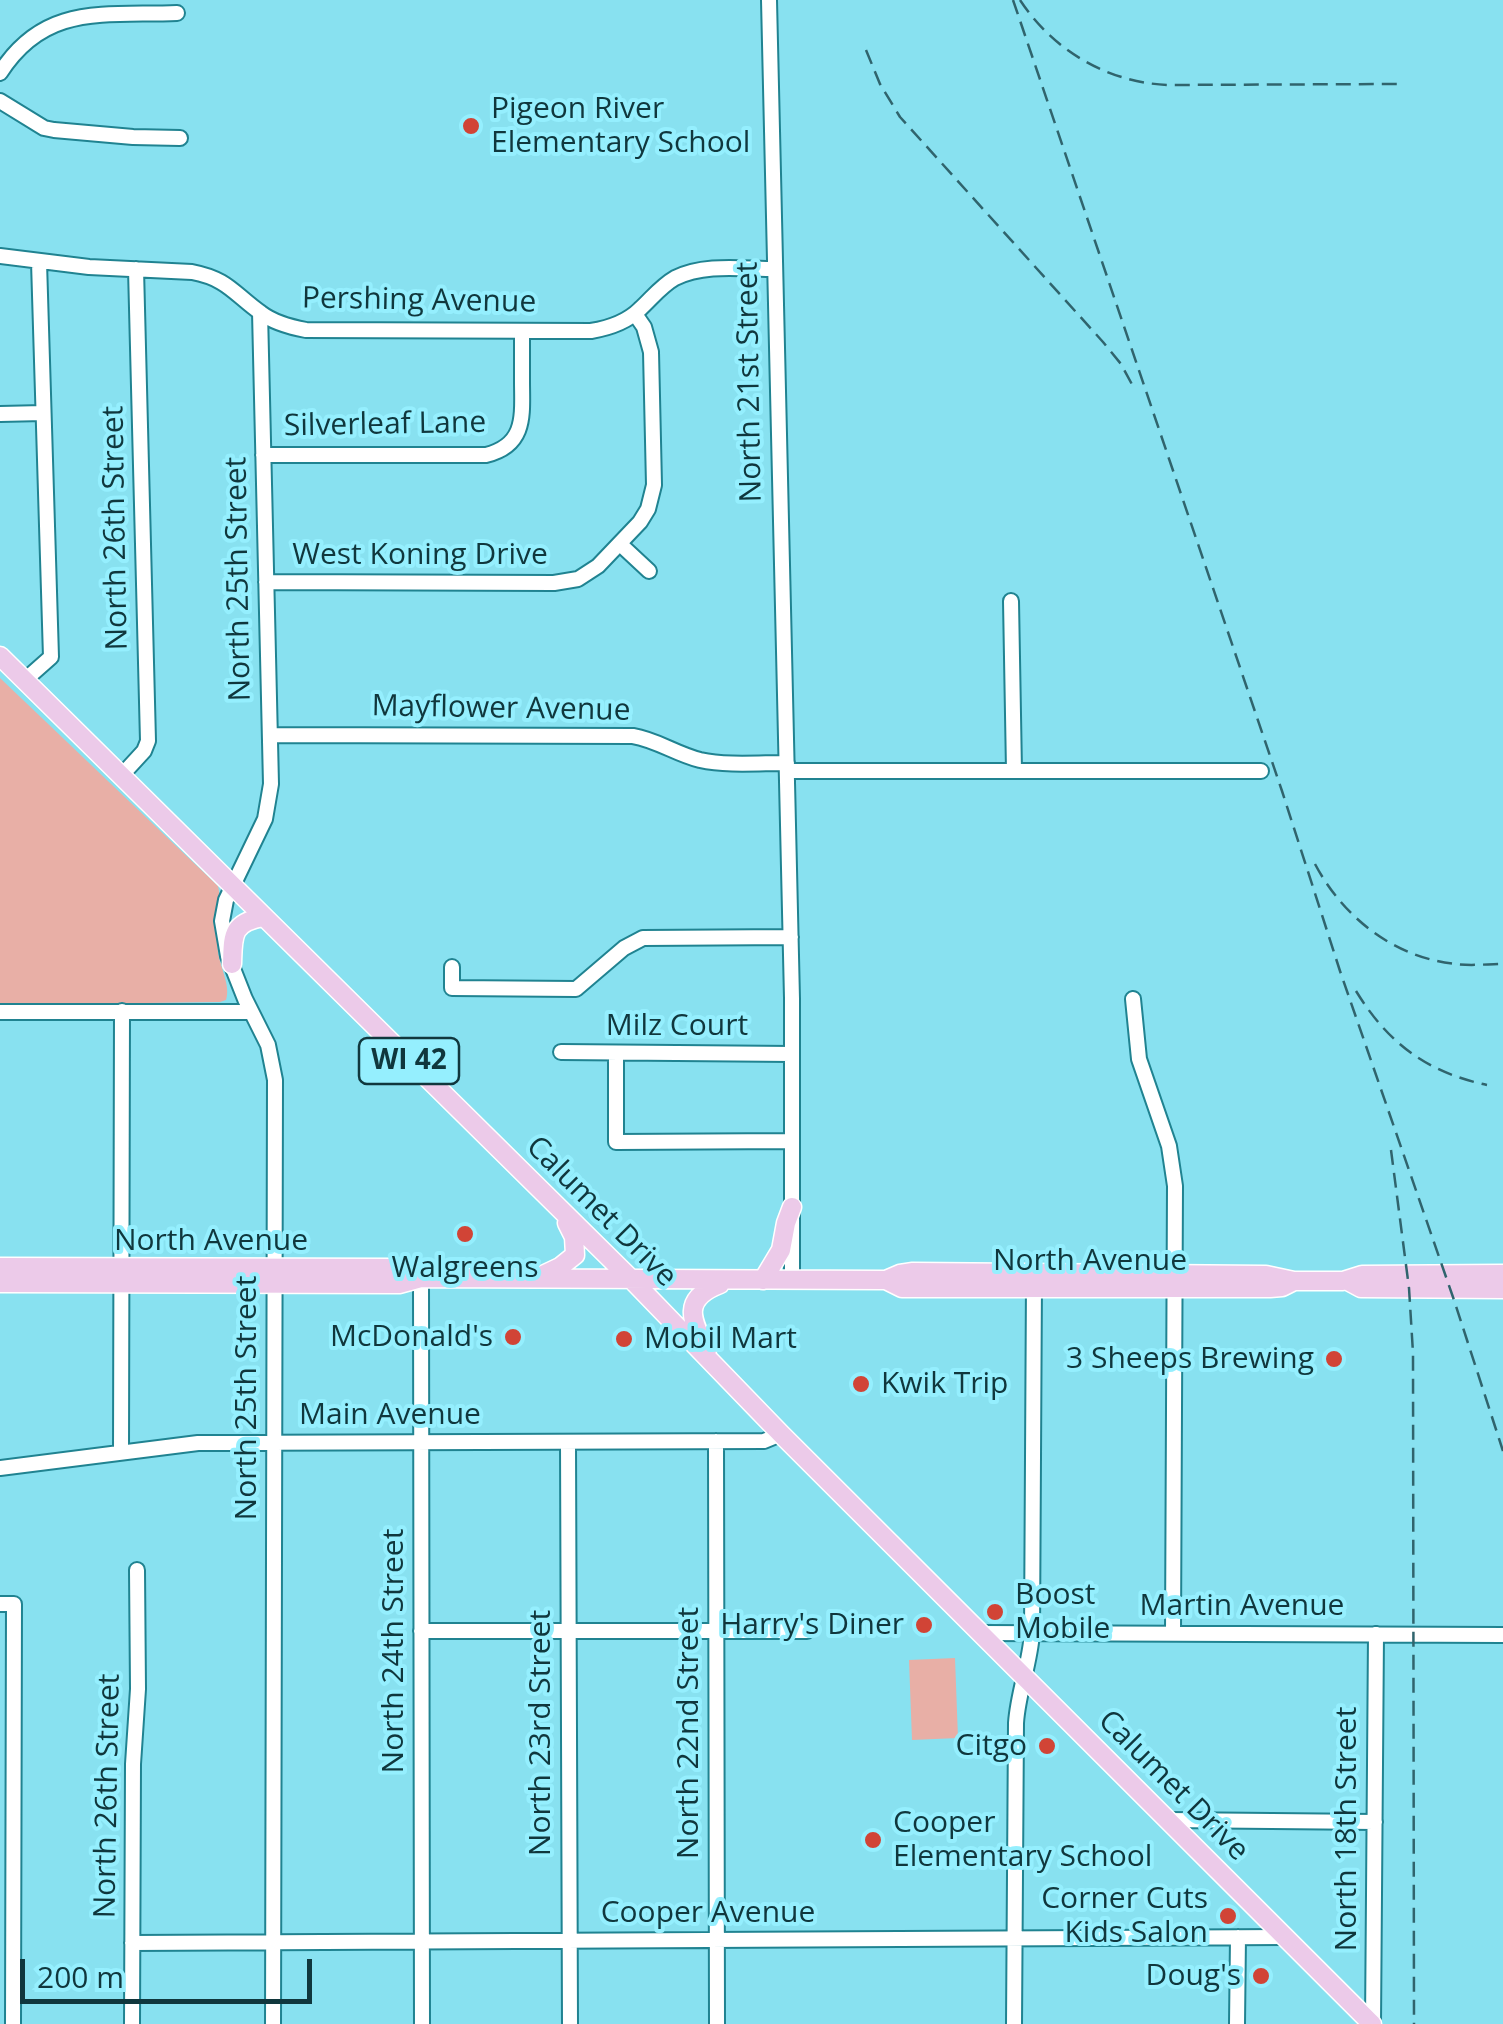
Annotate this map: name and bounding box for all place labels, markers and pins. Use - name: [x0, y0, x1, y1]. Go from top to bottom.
- place label: Pigeon River Elementary School: [491, 91, 750, 162]
- marker: Pigeon River Elementary School: [460, 115, 482, 137]
- marker: Walgreens: [454, 1223, 476, 1245]
- place label: Walgreens: [392, 1250, 538, 1286]
- place label: McDonald's: [330, 1319, 493, 1355]
- place label: Mobil Mart: [644, 1321, 797, 1357]
- marker: McDonald's: [502, 1326, 524, 1348]
- marker: Mobil Mart: [613, 1328, 635, 1350]
- place label: 3 Sheeps Brewing: [1066, 1341, 1314, 1377]
- marker: 3 Sheeps Brewing: [1323, 1348, 1345, 1370]
- place label: Kwik Trip: [881, 1366, 1008, 1402]
- marker: Kwik Trip: [850, 1373, 872, 1395]
- place label: Boost Mobile: [1015, 1577, 1110, 1648]
- marker: Boost Mobile: [984, 1601, 1006, 1623]
- place label: Harry's Diner: [720, 1607, 904, 1643]
- marker: Harry's Diner: [913, 1614, 935, 1636]
- place label: Citgo: [956, 1728, 1027, 1764]
- marker: Citgo: [1036, 1735, 1058, 1757]
- place label: Cooper Elementary School: [893, 1805, 1152, 1876]
- marker: Cooper Elementary School: [862, 1829, 884, 1851]
- place label: Corner Cuts Kids Salon: [1041, 1881, 1208, 1952]
- marker: Corner Cuts Kids Salon: [1217, 1905, 1239, 1927]
- place label: Doug's: [1146, 1958, 1241, 1994]
- marker: Doug's: [1250, 1965, 1272, 1987]

